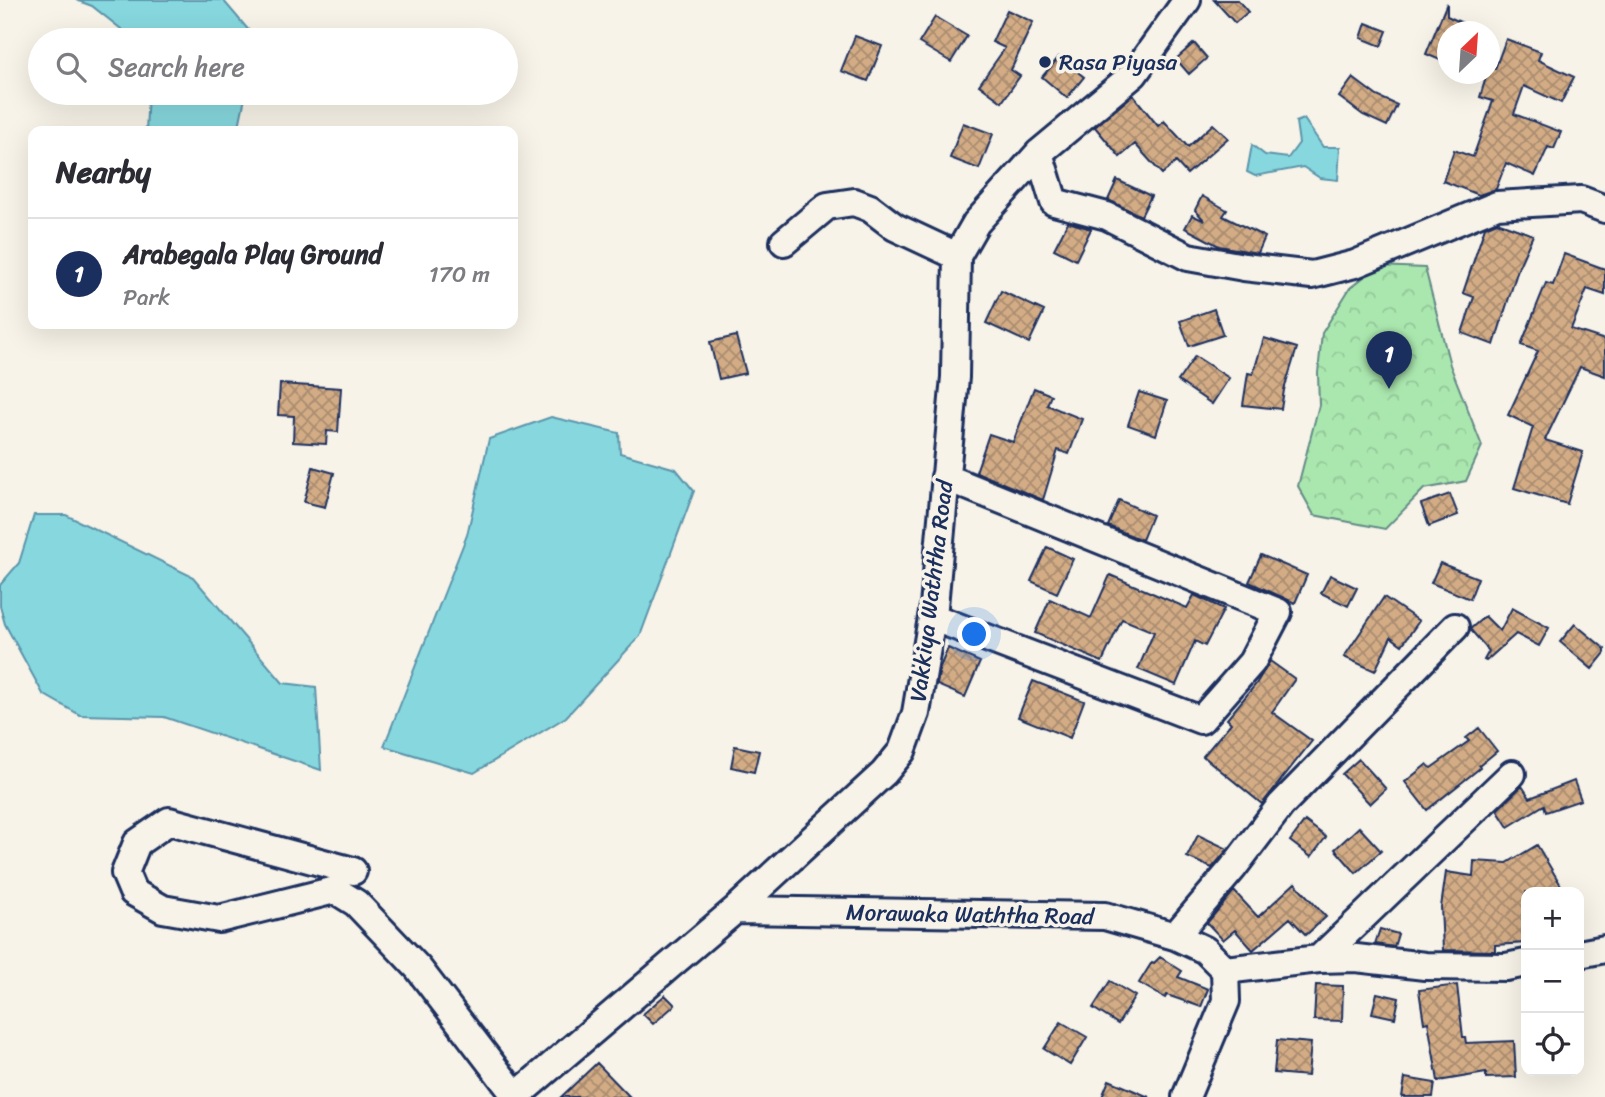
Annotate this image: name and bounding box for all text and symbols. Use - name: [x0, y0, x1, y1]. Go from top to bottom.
- north arrow: [1437, 21, 1500, 84]
- search box: [28, 28, 518, 105]
- place label: Rasa Piyasa: [1059, 42, 1177, 83]
- text: Search here: [108, 44, 245, 90]
- icon: search: [52, 48, 90, 86]
- marker: Rasa Piyasa: [1037, 54, 1053, 70]
- text: Nearby: [56, 145, 151, 199]
- text: Arabegala Play Ground: [123, 231, 382, 277]
- text: 1: [74, 254, 84, 295]
- text: 170 m: [429, 254, 490, 295]
- text: Park: [123, 277, 170, 318]
- pin: 1: [1366, 331, 1412, 389]
- street label: Vakkiya Waththa Road: [898, 476, 966, 704]
- your location: [957, 617, 991, 651]
- map controls: [1521, 887, 1584, 1076]
- button: +: [1521, 887, 1584, 950]
- street label: Morawaka Waththa Road: [846, 892, 1096, 937]
- button: −: [1521, 950, 1584, 1013]
- button: locate: [1521, 1013, 1584, 1076]

